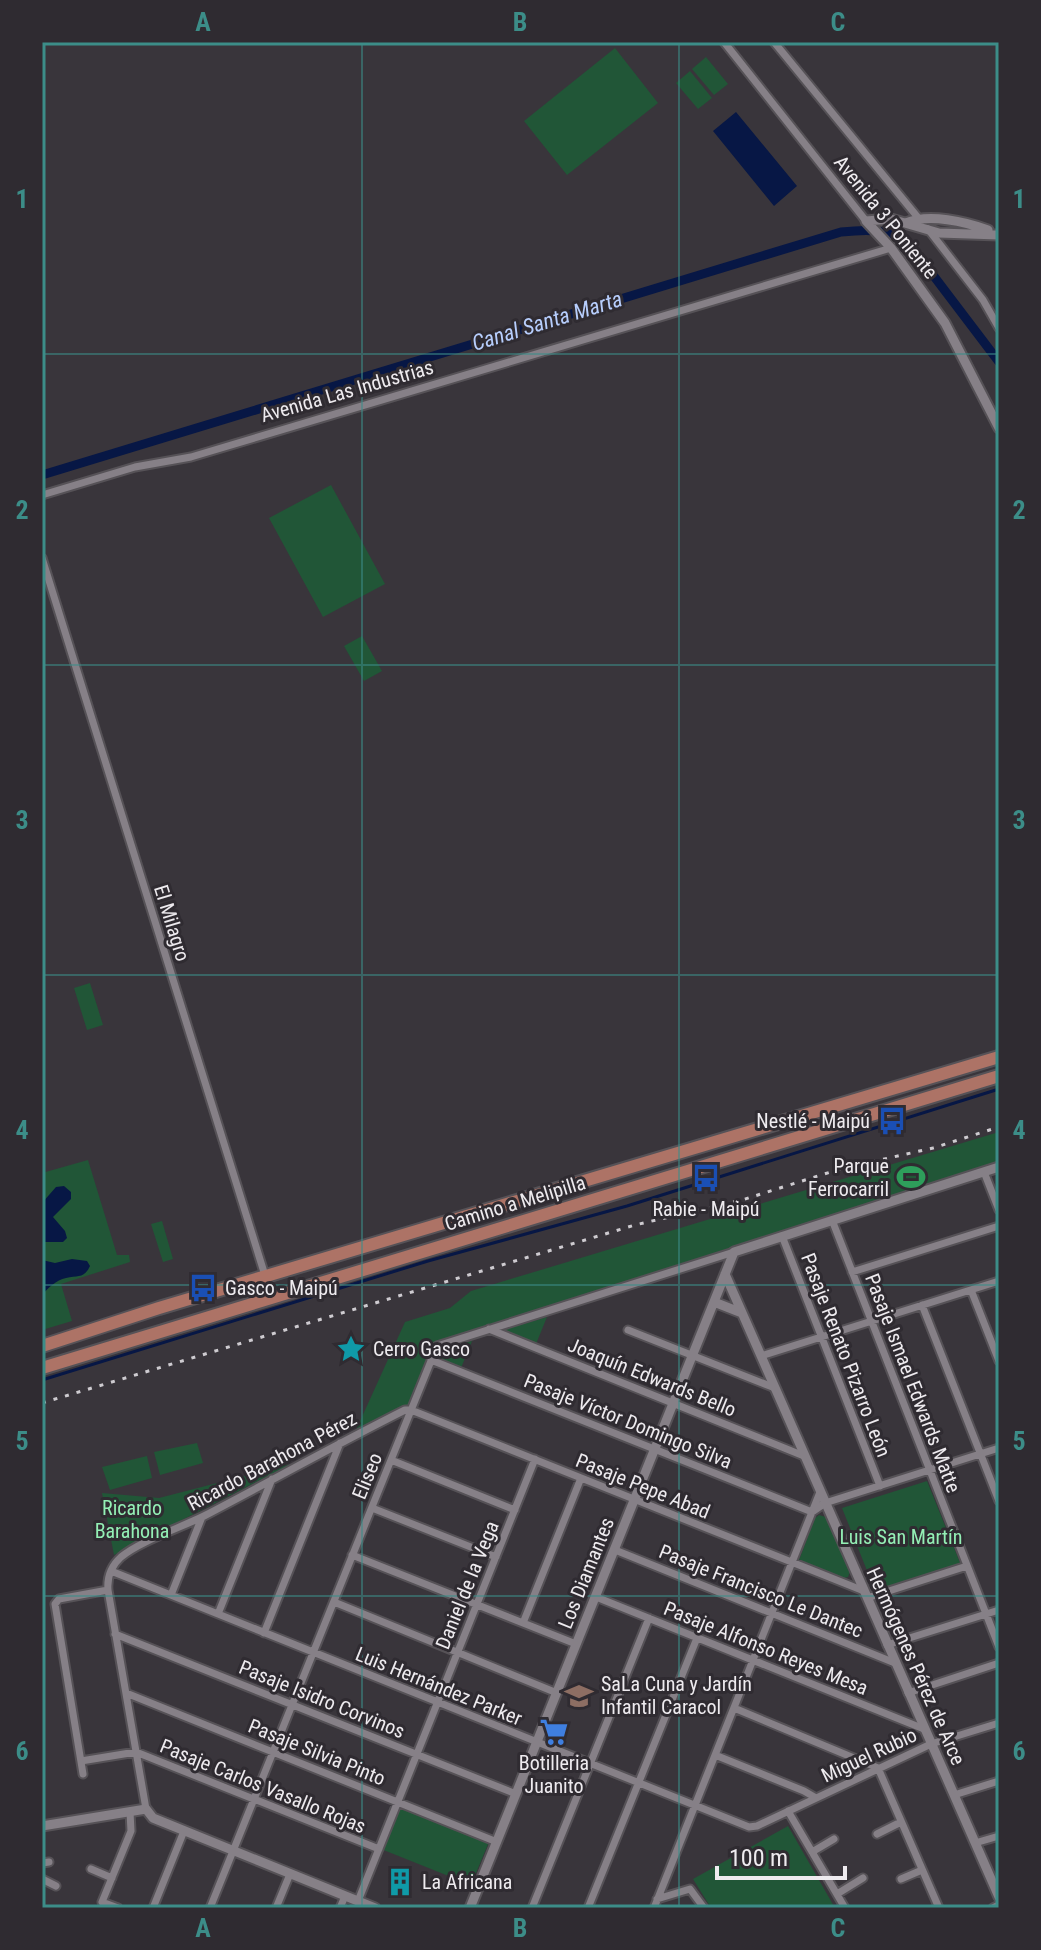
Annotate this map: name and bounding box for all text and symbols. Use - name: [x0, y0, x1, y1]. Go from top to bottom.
- text: A: [195, 7, 211, 37]
- text: B: [513, 7, 527, 37]
- text: C: [831, 7, 846, 37]
- street label: Avenida 3 Poniente: [829, 151, 943, 283]
- text: 1: [15, 184, 29, 214]
- text: 1: [1012, 184, 1026, 214]
- water label: Canal Santa Marta: [469, 286, 625, 356]
- street label: Avenida Las Industrias: [258, 355, 436, 427]
- text: 2: [15, 495, 29, 525]
- text: 2: [1012, 495, 1026, 525]
- text: 3: [15, 805, 29, 835]
- text: 3: [1012, 805, 1026, 835]
- street label: El Milagro: [149, 882, 195, 964]
- bus stop icon: Nestlé - Maipú: [877, 1106, 907, 1136]
- place label: Nestlé - Maipú: [756, 1109, 870, 1133]
- text: 4: [15, 1115, 29, 1145]
- text: 4: [1012, 1115, 1026, 1145]
- place label: Parque Ferrocarril: [808, 1154, 889, 1201]
- sports icon: Parque Ferrocarril: [896, 1162, 926, 1192]
- bus stop icon: Rabie - Maipú: [691, 1163, 721, 1193]
- street label: Camino a Melipilla: [442, 1170, 588, 1236]
- place label: Rabie - Maipú: [653, 1197, 759, 1221]
- street label: Pasaje Renato Pizarro León: [796, 1250, 896, 1460]
- street label: Pasaje Ismael Edwards Matte: [860, 1270, 966, 1496]
- bus stop icon: Gasco - Maipú: [188, 1273, 218, 1303]
- place label: Gasco - Maipú: [225, 1276, 338, 1300]
- street label: Joaquín Edwards Bello: [564, 1332, 740, 1422]
- place icon: Cerro Gasco: [336, 1334, 366, 1364]
- place label: Cerro Gasco: [373, 1337, 470, 1361]
- street label: Pasaje Víctor Domingo Silva: [521, 1368, 735, 1474]
- street label: Ricardo Barahona Pérez: [183, 1406, 361, 1516]
- text: 5: [15, 1426, 29, 1456]
- text: 5: [1012, 1426, 1026, 1456]
- street label: Pasaje Pepe Abad: [572, 1448, 714, 1524]
- street label: Eliseo: [347, 1449, 387, 1503]
- park label: Ricardo Barahona: [95, 1496, 169, 1543]
- street label: Los Diamantes: [553, 1514, 619, 1632]
- street label: Daniel de la Vega: [430, 1517, 504, 1653]
- park label: Luis San Martín: [840, 1525, 962, 1549]
- street label: Pasaje Francisco Le Dantec: [656, 1539, 866, 1643]
- street label: Hermógenes Pérez de Arce: [862, 1563, 970, 1769]
- street label: Pasaje Alfonso Reyes Mesa: [660, 1596, 872, 1700]
- street label: Luis Hernández Parker: [352, 1642, 526, 1730]
- street label: Pasaje Isidro Corvinos: [236, 1655, 408, 1743]
- place label: SaLa Cuna y Jardín Infantil Caracol: [601, 1672, 752, 1719]
- school or university icon: SaLa Cuna y Jardín Infantil Caracol: [564, 1681, 594, 1711]
- street label: Pasaje Silvia Pinto: [245, 1714, 389, 1790]
- supermarket icon: Botilleria Juanito: [539, 1717, 569, 1747]
- street label: Miguel Rubio: [817, 1722, 921, 1788]
- street label: Pasaje Carlos Vasallo Rojas: [157, 1734, 369, 1838]
- text: 6: [15, 1736, 29, 1766]
- text: 6: [1012, 1736, 1026, 1766]
- place label: Botilleria Juanito: [519, 1751, 589, 1798]
- scale bar: [717, 1830, 845, 1880]
- text: 100 m: [729, 1844, 788, 1872]
- building icon: La Africana: [385, 1867, 415, 1897]
- place label: La Africana: [422, 1870, 512, 1894]
- text: A: [195, 1913, 211, 1943]
- text: B: [513, 1913, 527, 1943]
- text: C: [831, 1913, 846, 1943]

